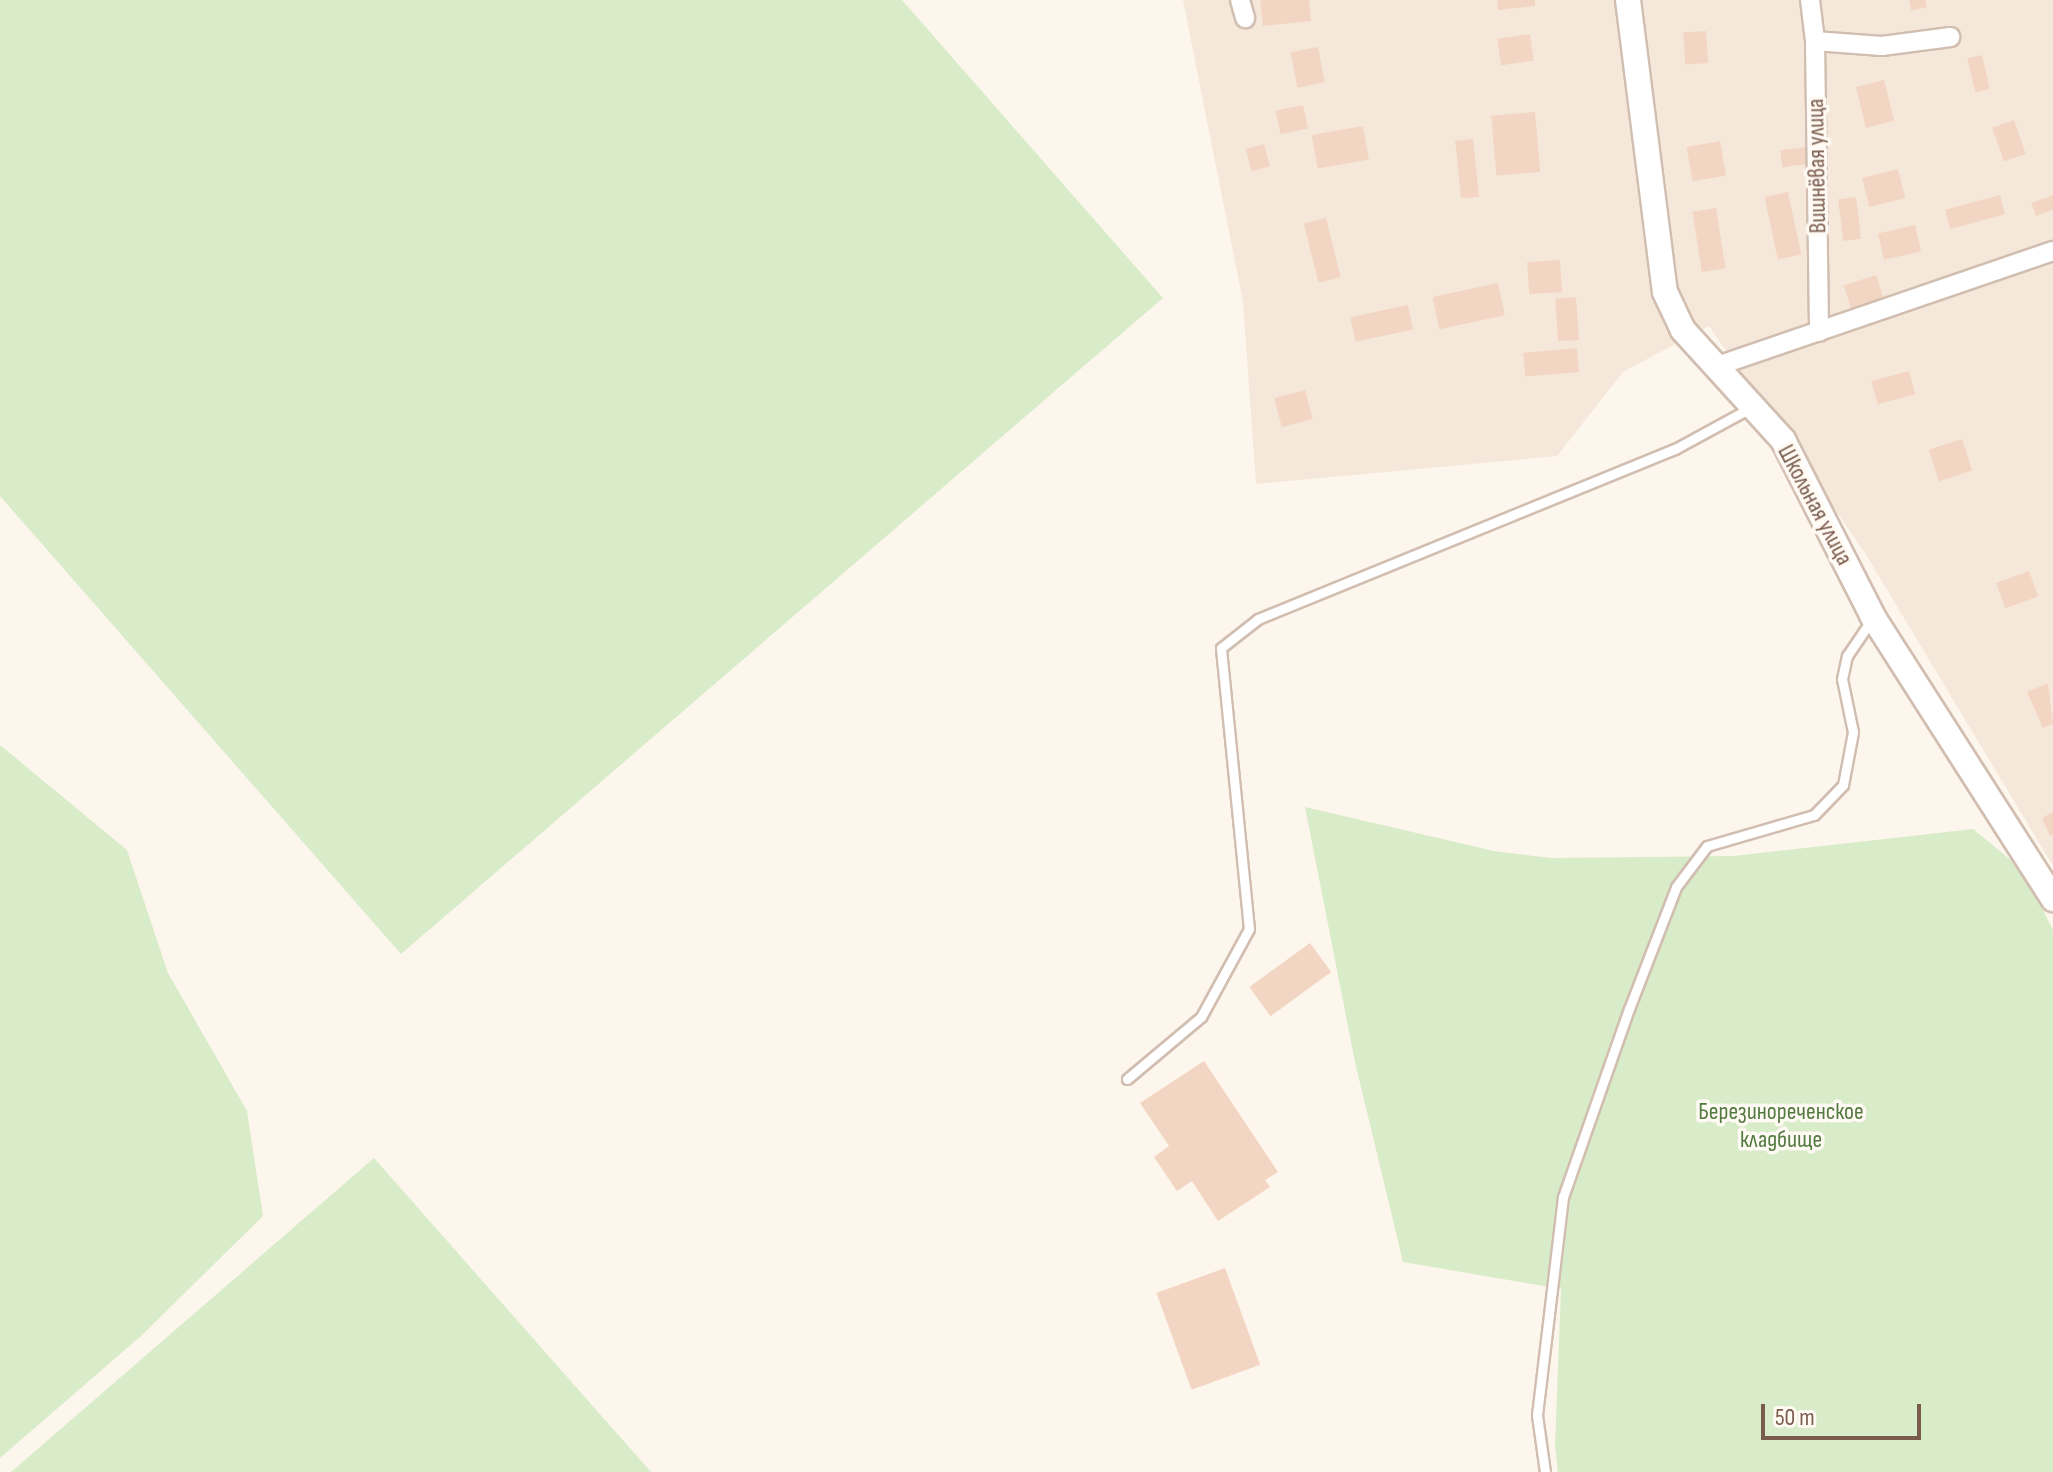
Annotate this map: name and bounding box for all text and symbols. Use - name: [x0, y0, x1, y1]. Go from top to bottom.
- street label: Вишнёвая улица: [1801, 98, 1833, 234]
- street label: Школьная улица: [1771, 440, 1859, 570]
- park label: Березинореченское кладбище: [1698, 1098, 1864, 1154]
- scale bar: [1765, 1388, 1925, 1438]
- text: 50 m: [1775, 1403, 1815, 1432]

